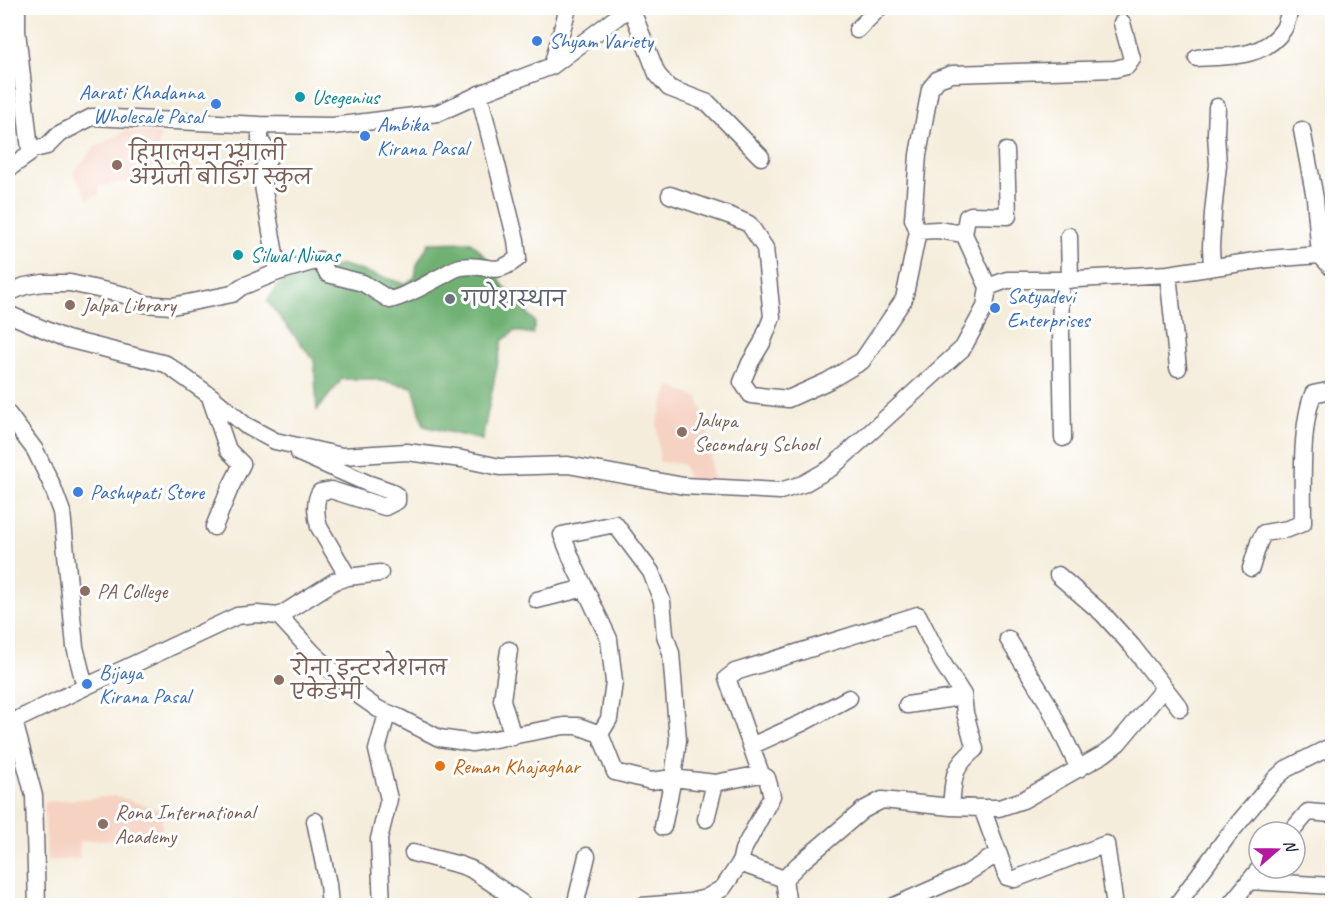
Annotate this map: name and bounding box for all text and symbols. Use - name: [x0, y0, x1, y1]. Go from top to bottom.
- place label: Shyam Variety: [549, 28, 655, 54]
- marker: Shyam Variety: [530, 34, 544, 48]
- place label: Aarati Khadanna Wholesale Pasal: [79, 79, 207, 129]
- place label: Usegenius: [312, 84, 381, 110]
- marker: Usegenius: [293, 90, 307, 104]
- marker: Aarati Khadanna Wholesale Pasal: [209, 97, 223, 111]
- place label: Ambika Kirana Pasal: [377, 111, 471, 161]
- marker: Ambika Kirana Pasal: [358, 129, 372, 143]
- place label: हिमालयन भ्याली अंग्रेजी बोर्डिंग स्कुल: [128, 137, 314, 193]
- marker: हिमालयन भ्याली अंग्रेजी बोर्डिंग स्कुल: [110, 158, 124, 172]
- place label: Silwal Niwas: [250, 242, 342, 268]
- marker: Silwal Niwas: [231, 248, 245, 262]
- place label: गणेशस्थान: [461, 281, 567, 312]
- place label: Satyadevi Enterprises: [1007, 283, 1091, 333]
- place label: Jalpa Library: [81, 292, 178, 318]
- marker: गणेशस्थान: [443, 292, 457, 306]
- marker: Jalpa Library: [63, 298, 77, 312]
- marker: Satyadevi Enterprises: [988, 301, 1002, 315]
- place label: Jalupa Secondary School: [693, 407, 821, 457]
- marker: Jalupa Secondary School: [675, 425, 689, 439]
- place label: Pashupati Store: [90, 479, 205, 505]
- marker: Pashupati Store: [71, 485, 85, 499]
- place label: PA College: [97, 578, 168, 604]
- marker: PA College: [78, 584, 92, 598]
- place label: रोना इन्टरनेशनल एकेडेमी: [290, 650, 449, 705]
- place label: Bijaya Kirana Pasal: [99, 659, 193, 709]
- marker: रोना इन्टरनेशनल एकेडेमी: [272, 673, 286, 687]
- marker: Bijaya Kirana Pasal: [80, 677, 94, 691]
- place label: Reman Khajaghar: [452, 753, 582, 779]
- marker: Reman Khajaghar: [433, 759, 447, 773]
- place label: Rona International Academy: [115, 799, 258, 849]
- marker: Rona International Academy: [96, 817, 110, 831]
- north arrow: [1247, 820, 1307, 880]
- text: N: [1279, 837, 1302, 856]

